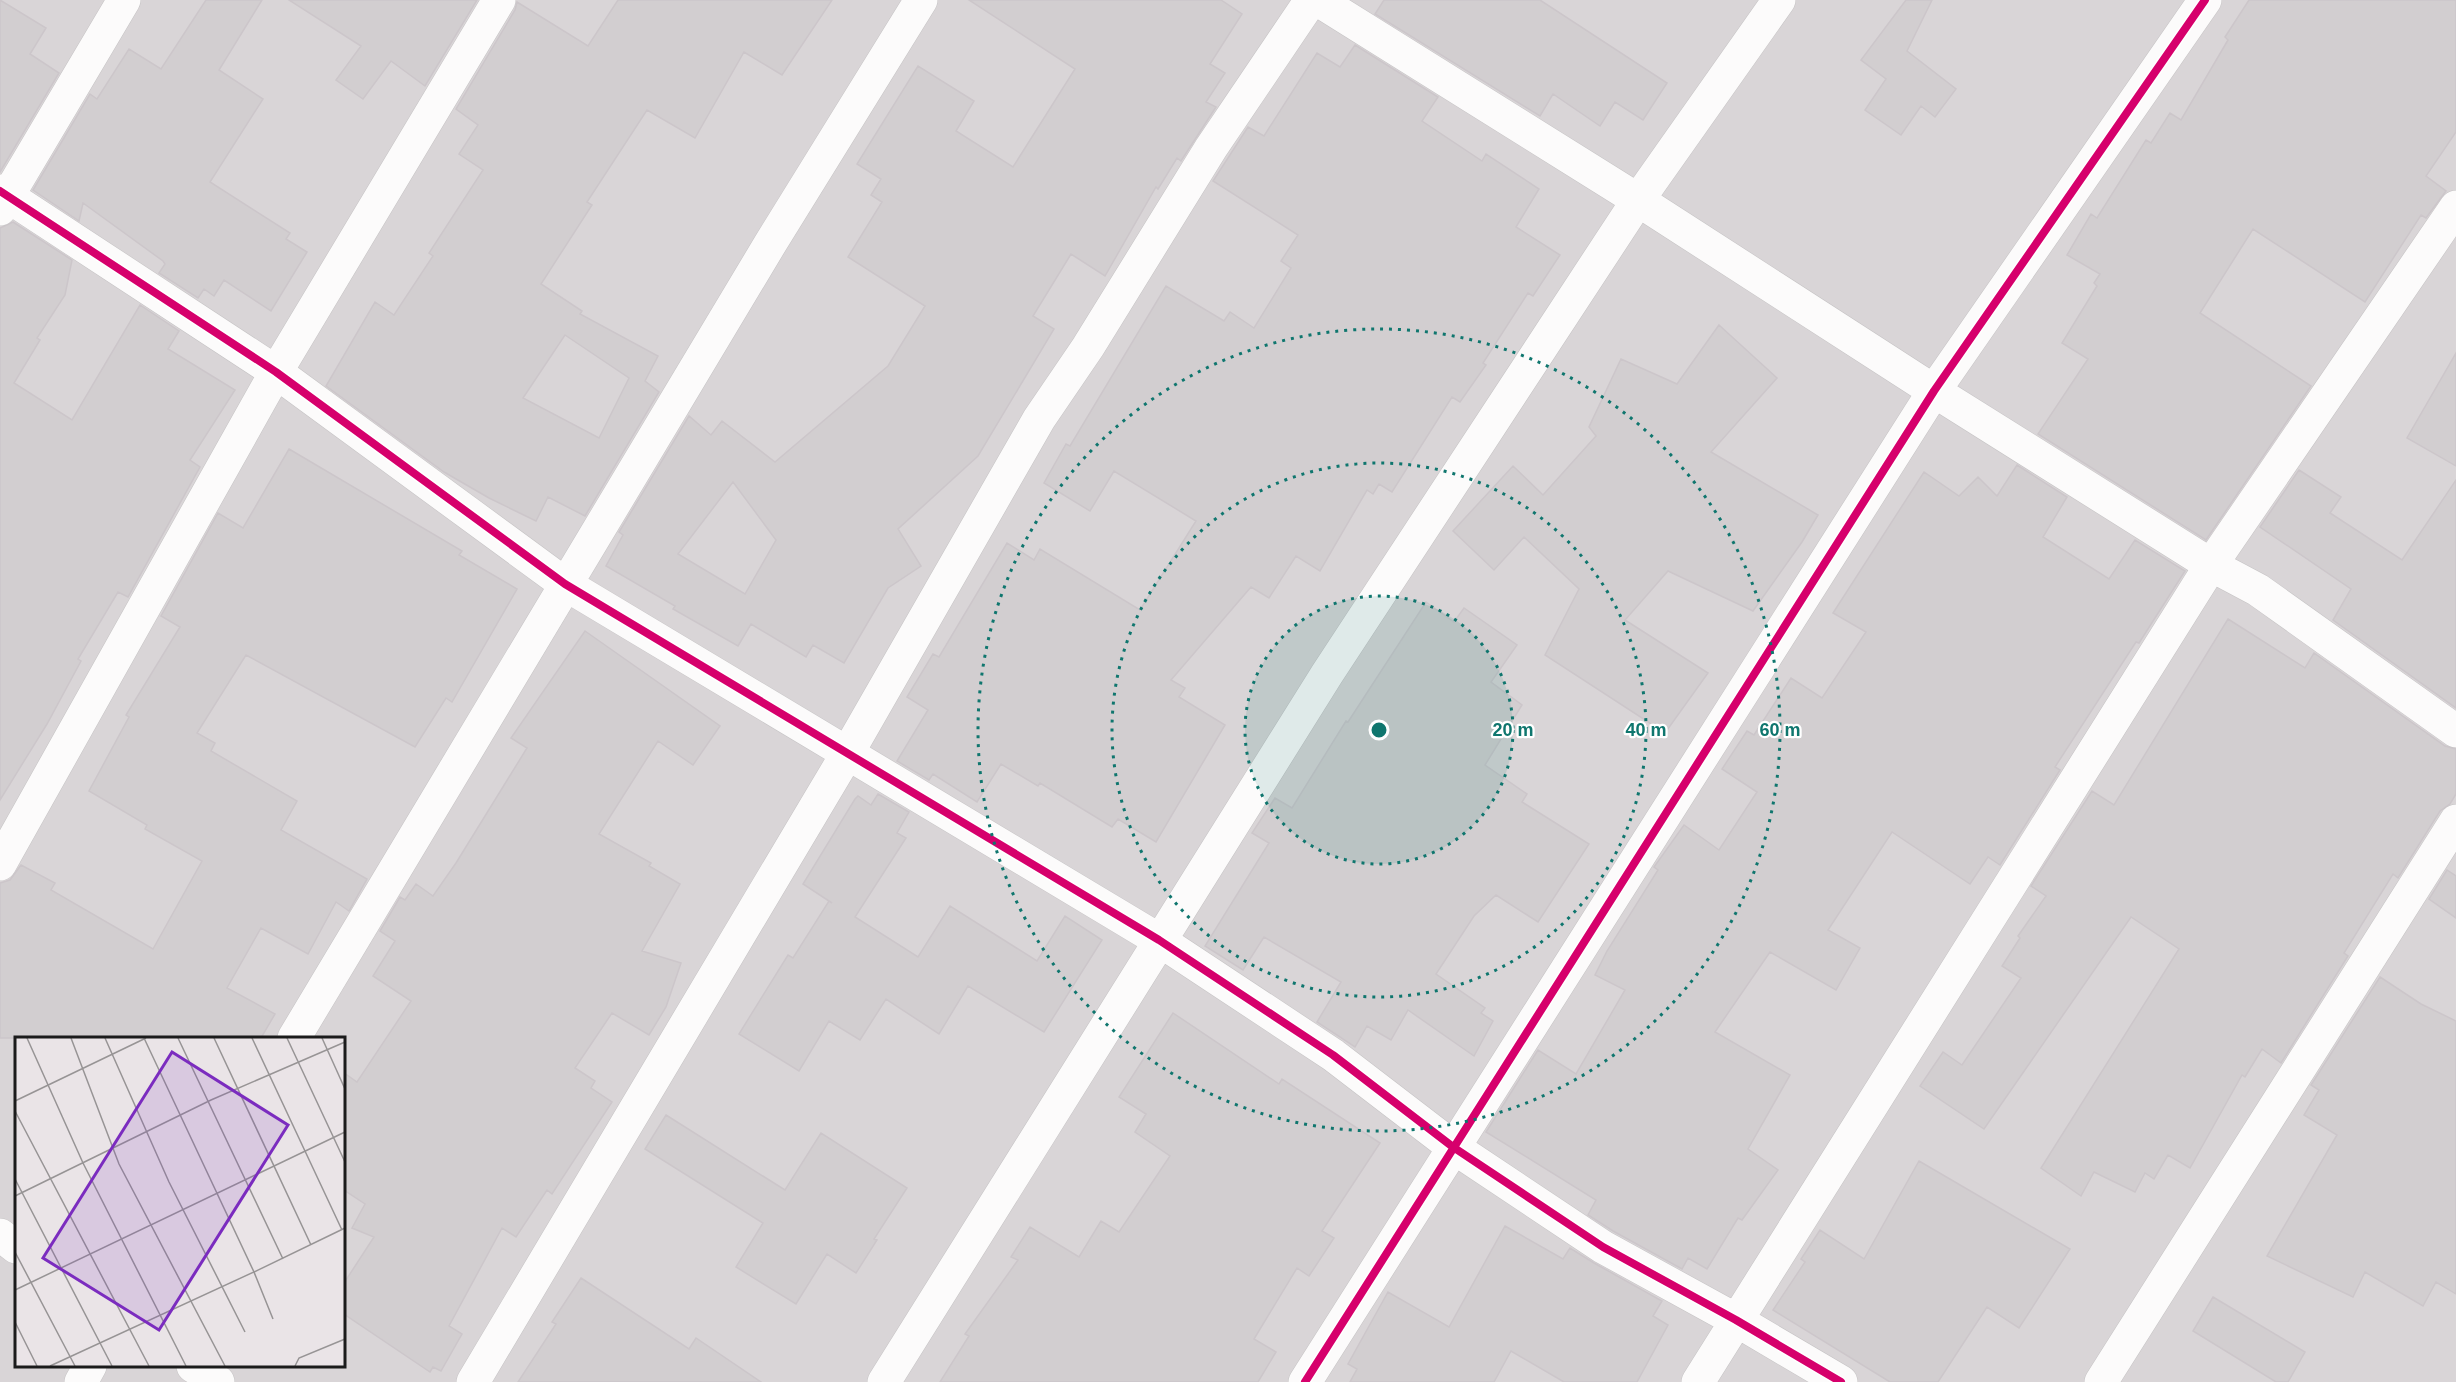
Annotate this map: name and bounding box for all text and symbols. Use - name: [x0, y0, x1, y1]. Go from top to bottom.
- centre of rings: [1369, 720, 1389, 740]
- text: 20 m: [1492, 720, 1534, 740]
- text: 40 m: [1625, 720, 1667, 740]
- text: 60 m: [1759, 720, 1801, 740]
- inset map: [15, 1037, 345, 1367]

